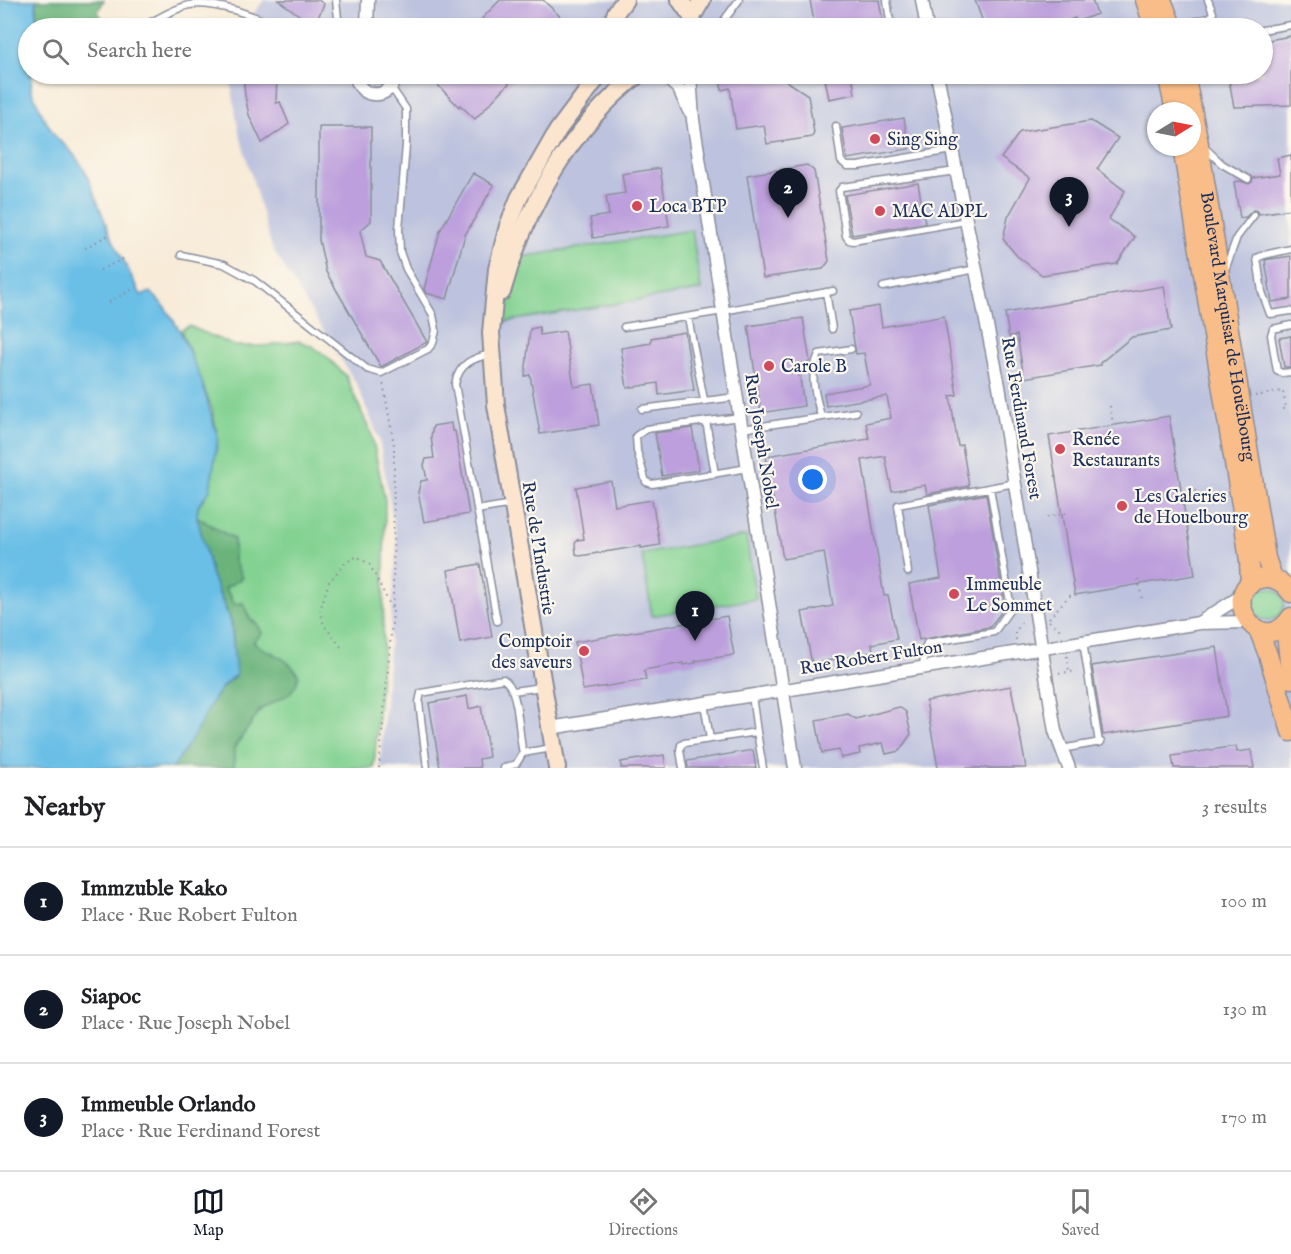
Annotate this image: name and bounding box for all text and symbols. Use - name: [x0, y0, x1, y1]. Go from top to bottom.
- search box: [18, 18, 1273, 84]
- icon: search: [39, 35, 72, 68]
- text: Search here: [87, 37, 192, 65]
- north arrow: [1147, 102, 1201, 156]
- place label: Sing Sing: [887, 129, 958, 152]
- marker: Sing Sing: [868, 132, 882, 146]
- pin: 2: [768, 168, 808, 218]
- pin: 3: [1050, 178, 1088, 227]
- street label: Boulevard Marquisat de Houëlbourg: [1194, 190, 1260, 463]
- place label: Loca BTP: [649, 196, 727, 219]
- marker: Loca BTP: [630, 199, 644, 213]
- place label: MAC ADPL: [892, 201, 987, 224]
- marker: MAC ADPL: [873, 204, 887, 218]
- street label: Rue Ferdinand Forest: [995, 335, 1046, 501]
- place label: Carole B: [781, 356, 847, 379]
- marker: Carole B: [762, 359, 776, 373]
- street label: Rue Joseph Nobel: [738, 372, 783, 511]
- place label: Renée Restaurants: [1072, 429, 1160, 473]
- marker: Renée Restaurants: [1053, 442, 1067, 456]
- your location: [798, 465, 827, 494]
- street label: Rue de l'Industrie: [516, 480, 559, 617]
- place label: Les Galeries de Houelbourg: [1134, 486, 1248, 530]
- marker: Les Galeries de Houelbourg: [1115, 499, 1129, 513]
- place label: Immeuble Le Sommet: [966, 574, 1052, 618]
- marker: Immeuble Le Sommet: [947, 587, 961, 601]
- pin: 1: [676, 592, 714, 641]
- place label: Comptoir des saveurs: [492, 631, 572, 675]
- street label: Rue Robert Fulton: [798, 636, 945, 681]
- marker: Comptoir des saveurs: [577, 644, 591, 658]
- text: Nearby: [24, 791, 105, 824]
- text: 3 results: [1202, 795, 1267, 820]
- text: Immzuble Kako: [81, 875, 227, 903]
- text: 1: [40, 889, 47, 914]
- text: 100 m: [1220, 889, 1267, 914]
- text: Place · Rue Robert Fulton: [81, 903, 298, 928]
- text: Siapoc: [81, 983, 141, 1011]
- text: 2: [39, 997, 48, 1022]
- text: 130 m: [1222, 997, 1267, 1022]
- text: Place · Rue Joseph Nobel: [81, 1011, 290, 1036]
- text: Immeuble Orlando: [81, 1091, 256, 1119]
- text: 3: [40, 1105, 47, 1130]
- text: 170 m: [1221, 1105, 1267, 1130]
- text: Place · Rue Ferdinand Forest: [81, 1119, 320, 1144]
- tab: Map: [192, 1185, 225, 1241]
- tab: Directions: [608, 1185, 678, 1241]
- tab: Saved: [1061, 1185, 1099, 1241]

